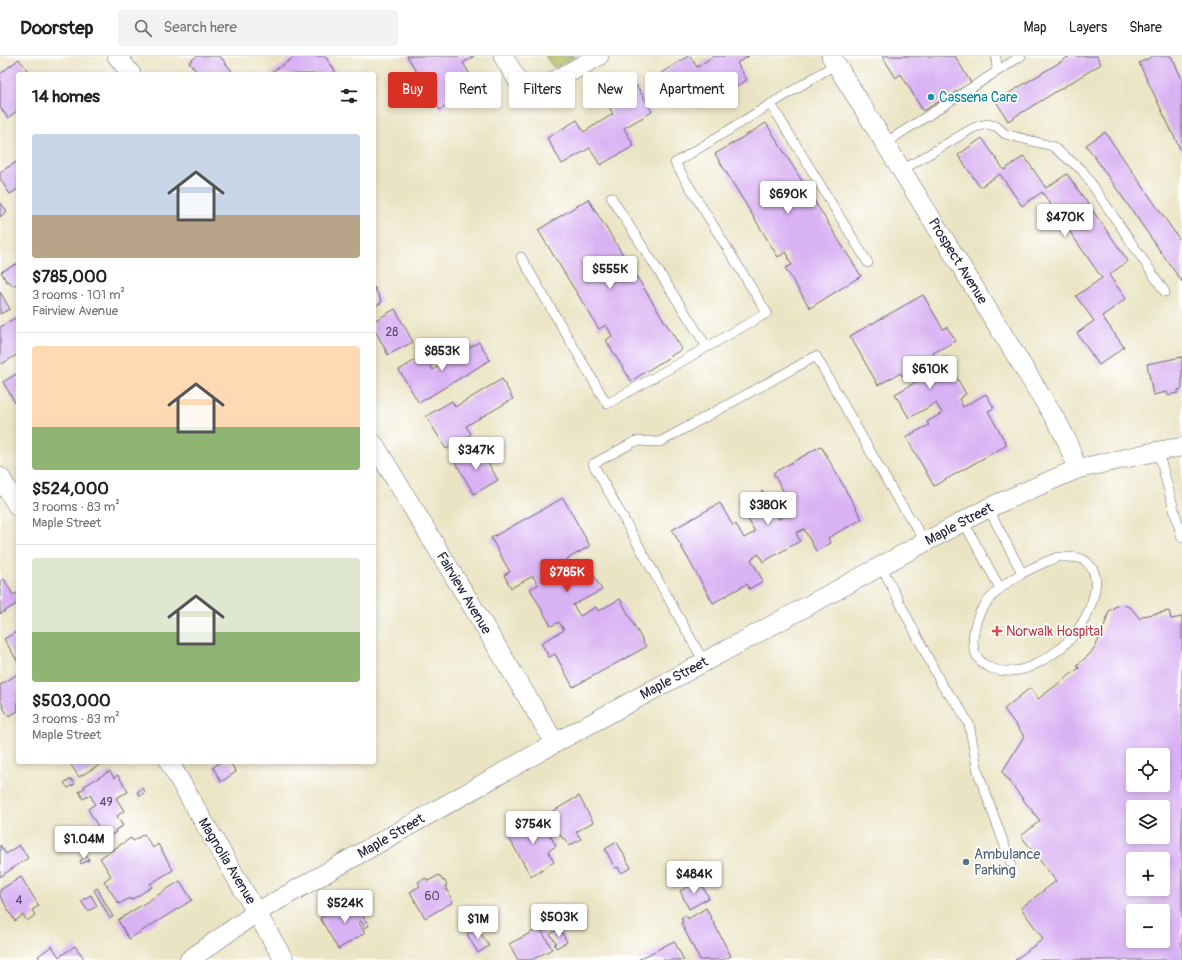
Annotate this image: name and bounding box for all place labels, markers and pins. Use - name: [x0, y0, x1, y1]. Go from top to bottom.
- place label: Cassena Care: [939, 89, 1018, 106]
- marker: Cassena Care: [926, 92, 936, 102]
- pin: $690K: [760, 181, 816, 215]
- pin: $470K: [1037, 204, 1093, 238]
- pin: $555K: [582, 256, 638, 290]
- pin: $853K: [414, 338, 470, 372]
- pin: $610K: [902, 356, 958, 390]
- pin: $347K: [448, 437, 504, 471]
- pin: $380K: [740, 492, 796, 526]
- pin: $785K: [539, 559, 595, 593]
- place label: Norwalk Hospital: [1006, 623, 1103, 640]
- marker: Norwalk Hospital: [991, 625, 1003, 637]
- pin: $754K: [505, 811, 561, 845]
- pin: $1.04M: [51, 826, 117, 860]
- place label: Ambulance Parking: [974, 846, 1041, 879]
- marker: Ambulance Parking: [961, 857, 971, 867]
- pin: $484K: [666, 861, 722, 895]
- pin: $524K: [317, 890, 373, 924]
- pin: $503K: [531, 904, 587, 938]
- pin: $1M: [459, 906, 497, 940]

